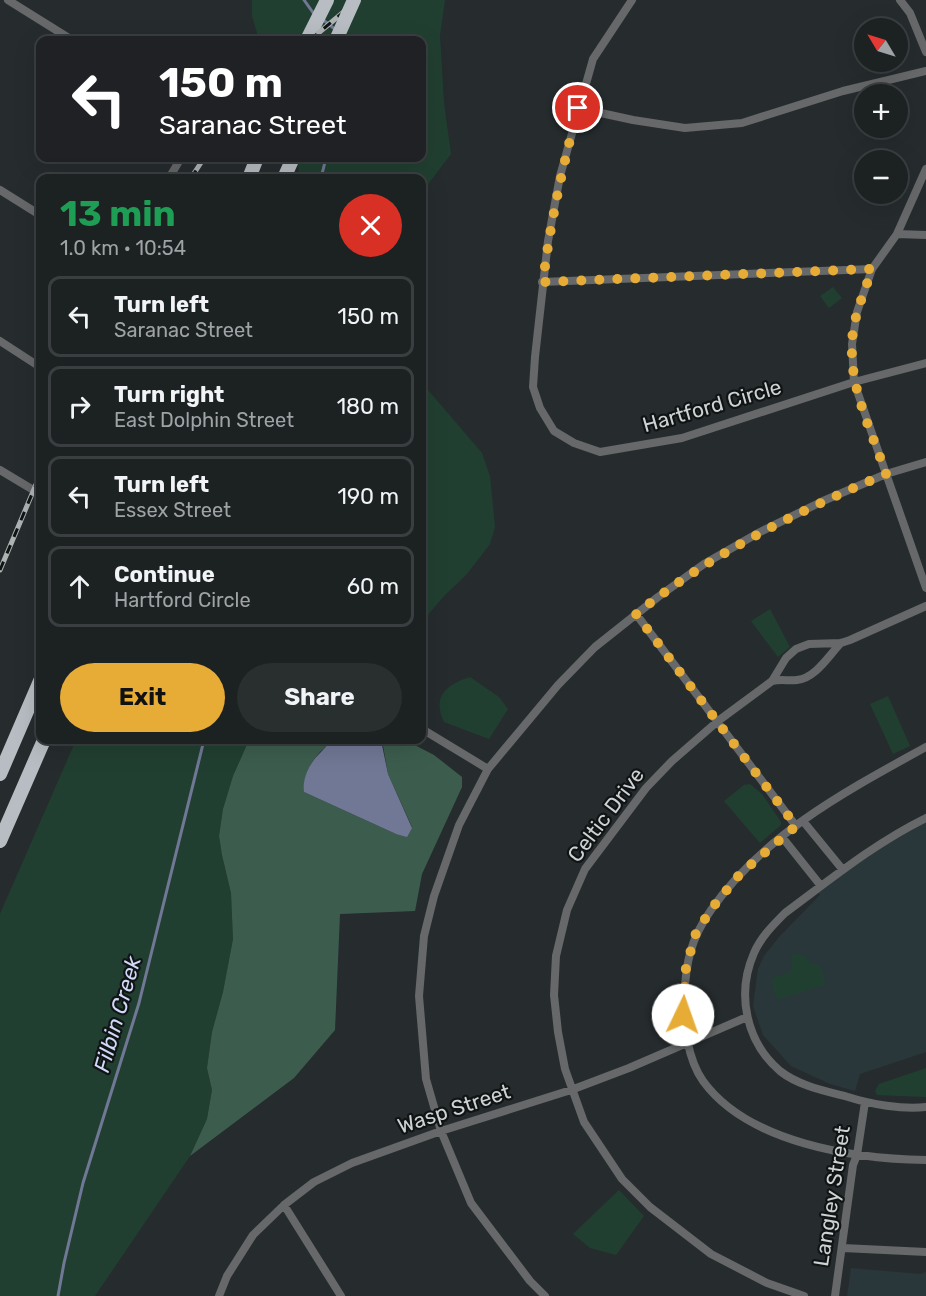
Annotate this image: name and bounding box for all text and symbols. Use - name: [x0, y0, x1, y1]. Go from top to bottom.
- north arrow: [854, 18, 908, 72]
- map controls: [854, 18, 908, 204]
- text: 150 m: [159, 58, 283, 108]
- icon: left: [60, 60, 138, 138]
- pin: [552, 82, 603, 133]
- button: +: [854, 84, 908, 138]
- icon: arrive: [561, 91, 594, 124]
- text: Saranac Street: [159, 109, 346, 141]
- button: −: [854, 150, 908, 204]
- text: 13 min: [60, 192, 176, 235]
- button: close: [339, 194, 402, 257]
- text: 1.0 km · 10:54: [60, 236, 186, 260]
- text: Turn left: [114, 291, 209, 318]
- icon: left: [63, 300, 96, 333]
- text: 150 m: [338, 303, 399, 330]
- text: Saranac Street: [114, 318, 253, 342]
- street label: Hartford Circle: [639, 374, 784, 437]
- text: Turn right: [114, 381, 224, 408]
- icon: right: [63, 390, 96, 423]
- text: 180 m: [337, 393, 399, 420]
- text: East Dolphin Street: [114, 408, 294, 432]
- text: Turn left: [114, 471, 209, 498]
- icon: left: [63, 480, 96, 513]
- text: 190 m: [338, 483, 399, 510]
- text: Essex Street: [114, 498, 231, 522]
- text: Continue: [114, 561, 215, 588]
- icon: ahead: [63, 570, 96, 603]
- text: 60 m: [347, 573, 399, 600]
- text: Hartford Circle: [114, 588, 251, 612]
- button: Exit: [60, 663, 225, 732]
- button: Share: [237, 663, 402, 732]
- street label: Celtic Drive: [562, 763, 649, 867]
- water label: Filbin Creek: [88, 952, 147, 1075]
- position arrow: [651, 983, 715, 1047]
- street label: Wasp Street: [394, 1079, 513, 1138]
- street label: Langley Street: [808, 1124, 855, 1268]

